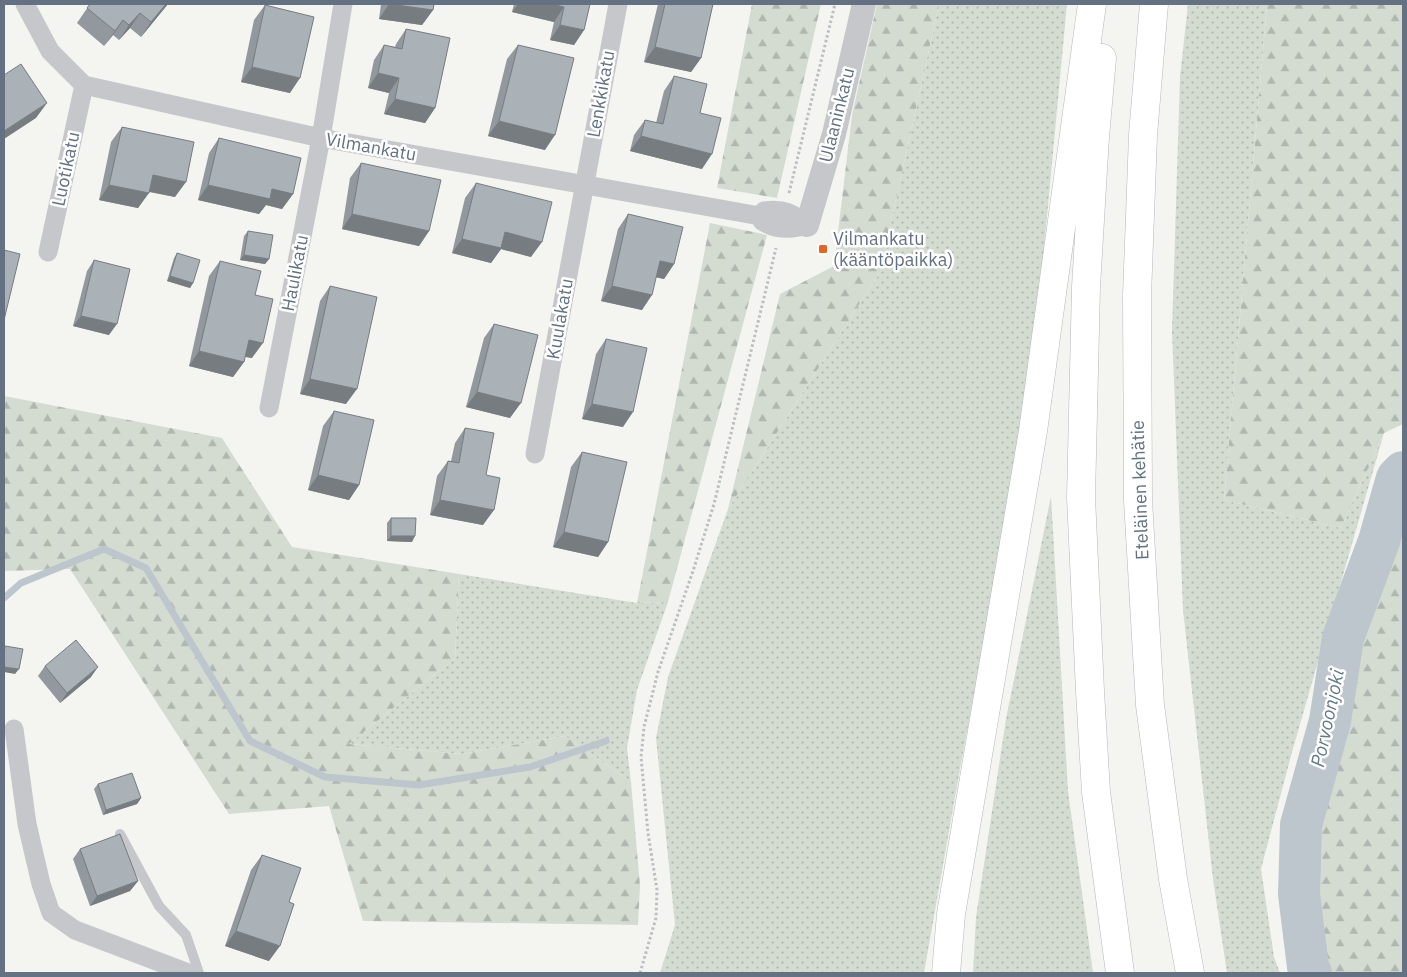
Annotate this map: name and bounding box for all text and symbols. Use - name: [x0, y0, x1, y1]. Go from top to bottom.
- street label: Lenkkikatu: [582, 49, 619, 139]
- street label: Ulaaninkatu: [814, 65, 859, 165]
- street label: Vilmankatu: [324, 127, 418, 166]
- street label: Luotikatu: [46, 130, 85, 208]
- place label: Vilmankatu (kääntöpaikka): [833, 227, 953, 271]
- street label: Haulikatu: [276, 233, 313, 313]
- marker: Vilmankatu (kääntöpaikka): [817, 243, 829, 255]
- street label: Kuulakatu: [541, 277, 578, 361]
- street label: Eteläinen kehätie: [1126, 420, 1153, 560]
- water label: Porvoonjoki: [1305, 666, 1349, 769]

